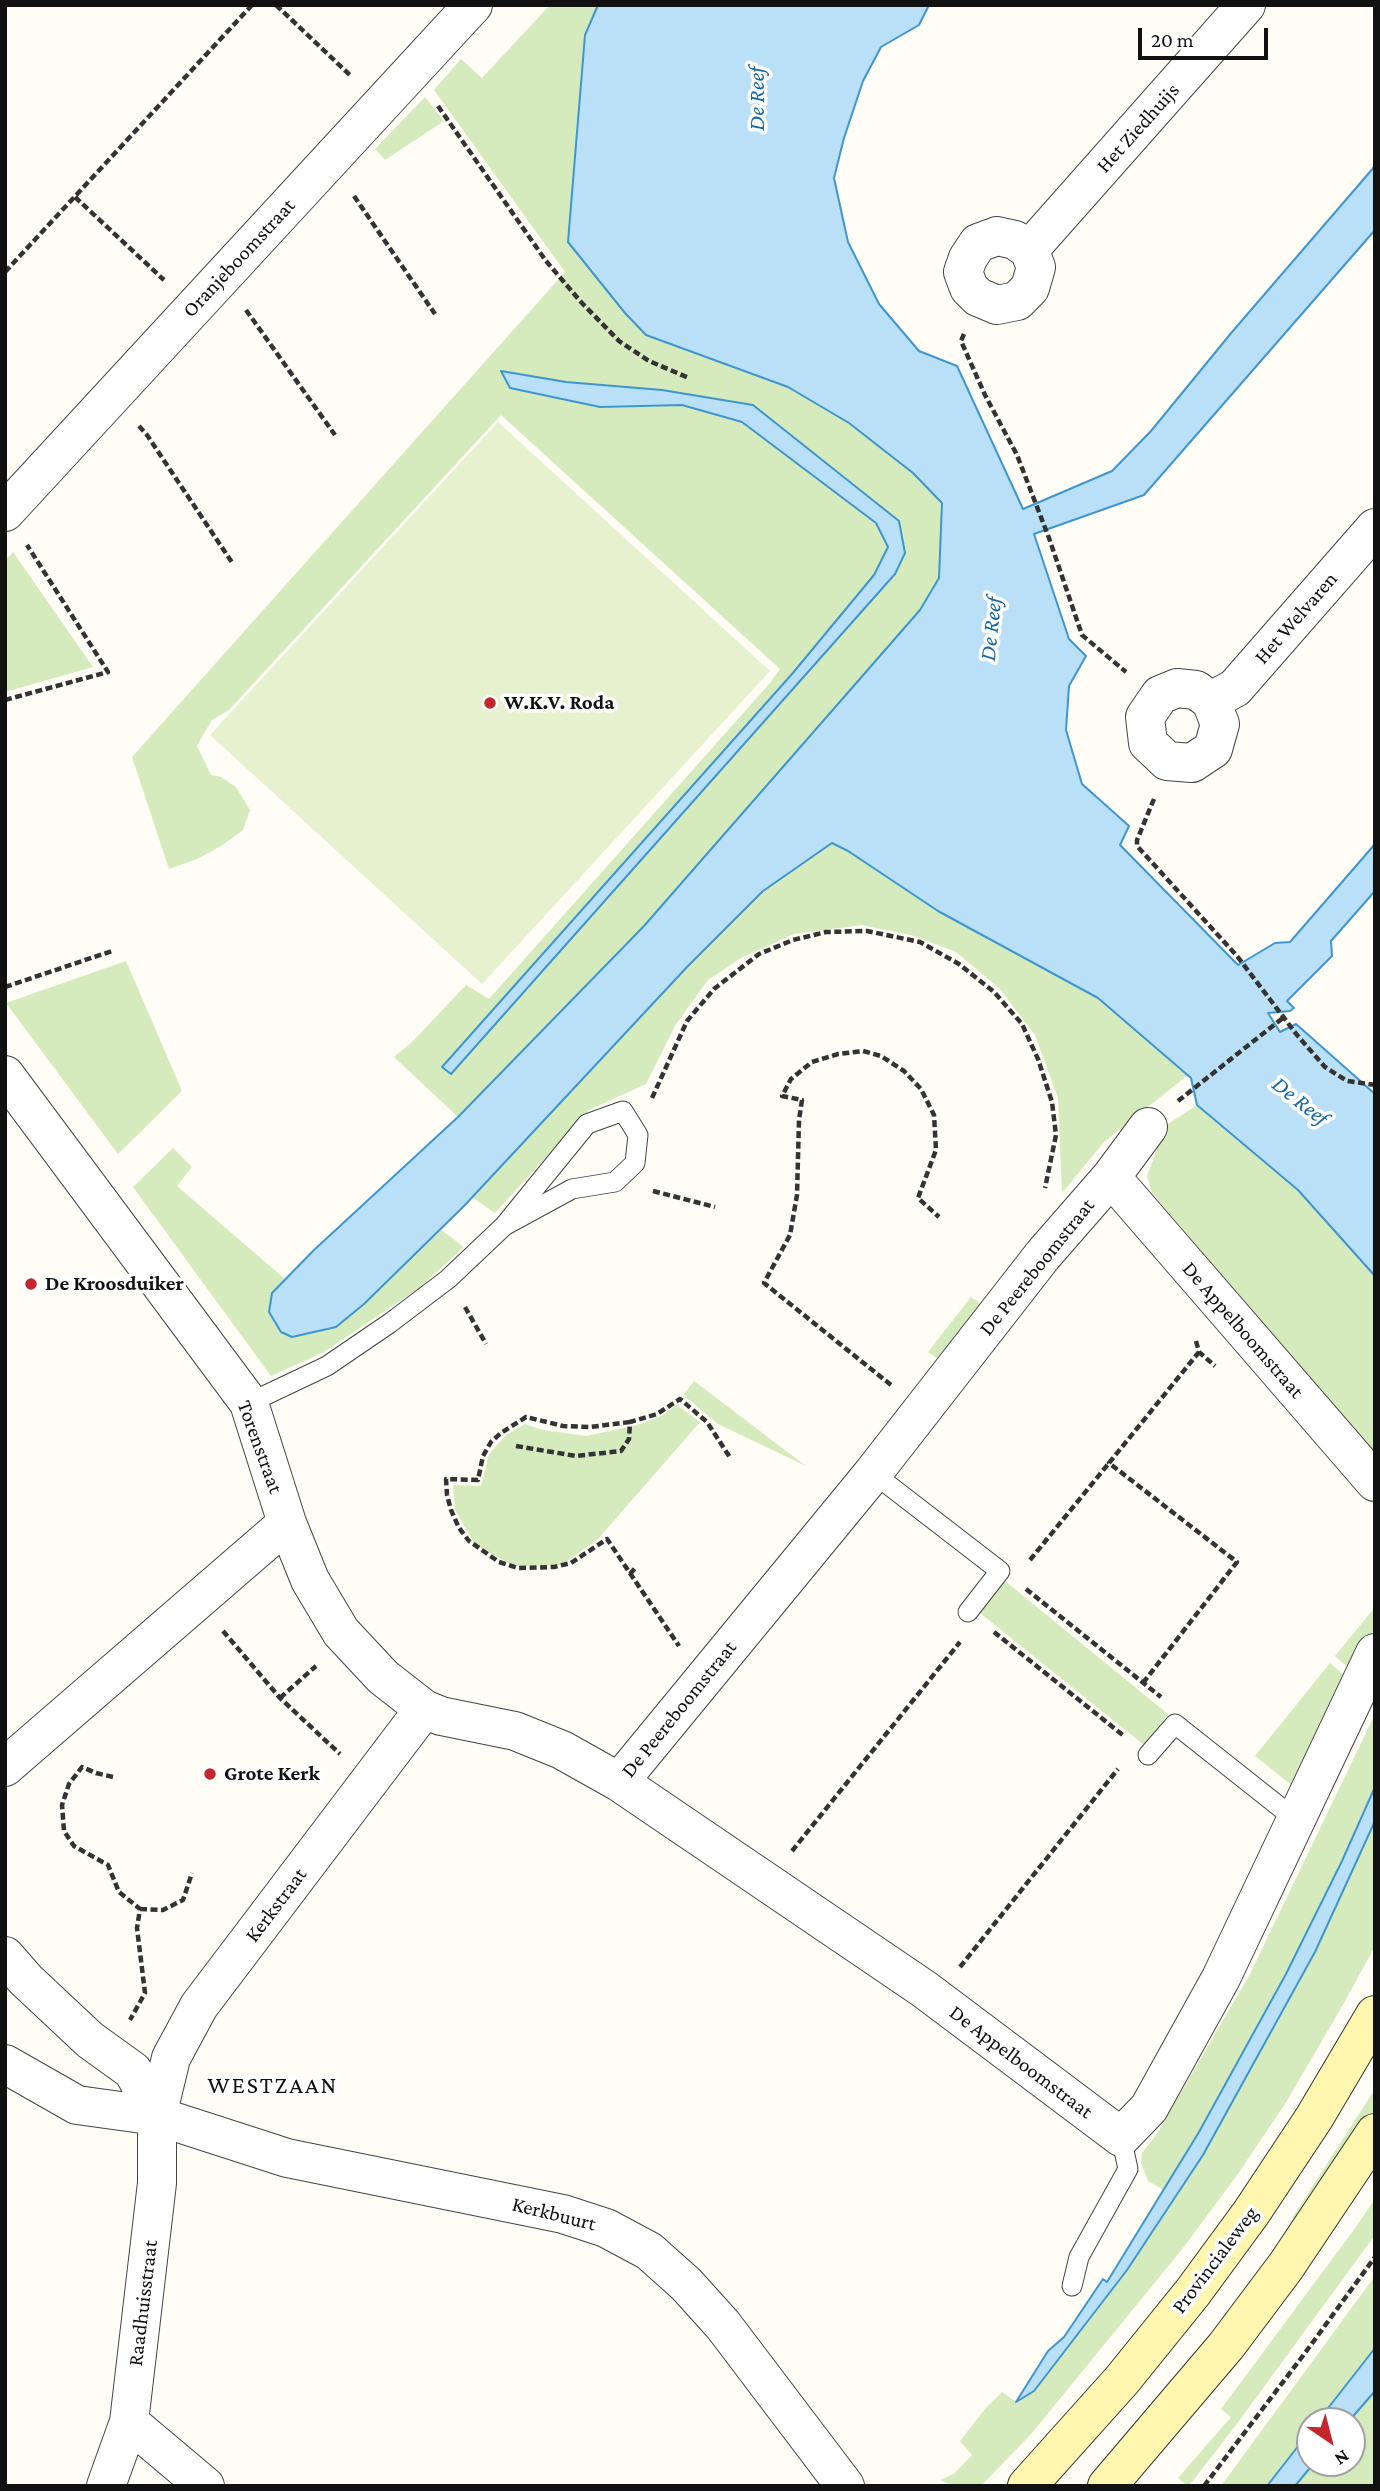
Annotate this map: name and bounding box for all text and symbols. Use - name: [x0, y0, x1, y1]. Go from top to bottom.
- scale bar: [1142, 14, 1272, 58]
- text: 20 m: [1151, 28, 1194, 52]
- water label: De Reef: [743, 67, 771, 131]
- street label: Het Ziedhuijs: [1091, 78, 1185, 178]
- street label: Oranjeboomstraat: [177, 193, 301, 323]
- street label: Het Welvaren: [1249, 567, 1343, 669]
- water label: De Reef: [974, 596, 1008, 662]
- place label: W.K.V. Roda: [504, 690, 614, 716]
- marker: W.K.V. Roda: [482, 695, 498, 711]
- water label: De Reef: [1266, 1070, 1334, 1132]
- street label: De Peereboomstraat: [974, 1193, 1100, 1341]
- street label: De Appelboomstraat: [1177, 1256, 1309, 1404]
- place label: De Kroosduiker: [45, 1271, 184, 1297]
- marker: De Kroosduiker: [23, 1276, 39, 1292]
- street label: Torenstraat: [232, 1397, 288, 1497]
- street label: De Peereboomstraat: [616, 1635, 742, 1783]
- place label: Grote Kerk: [224, 1761, 320, 1787]
- marker: Grote Kerk: [202, 1766, 218, 1782]
- street label: Kerkstraat: [240, 1863, 312, 1947]
- street label: De Appelboomstraat: [944, 2000, 1098, 2124]
- district label: WESTZAAN: [209, 2072, 337, 2100]
- street label: Kerkbuurt: [509, 2191, 599, 2237]
- street label: Provincialeweg: [1167, 2201, 1263, 2319]
- street label: Raadhuisstraat: [123, 2239, 163, 2367]
- north arrow: [1296, 2407, 1366, 2477]
- text: N: [1331, 2446, 1354, 2470]

